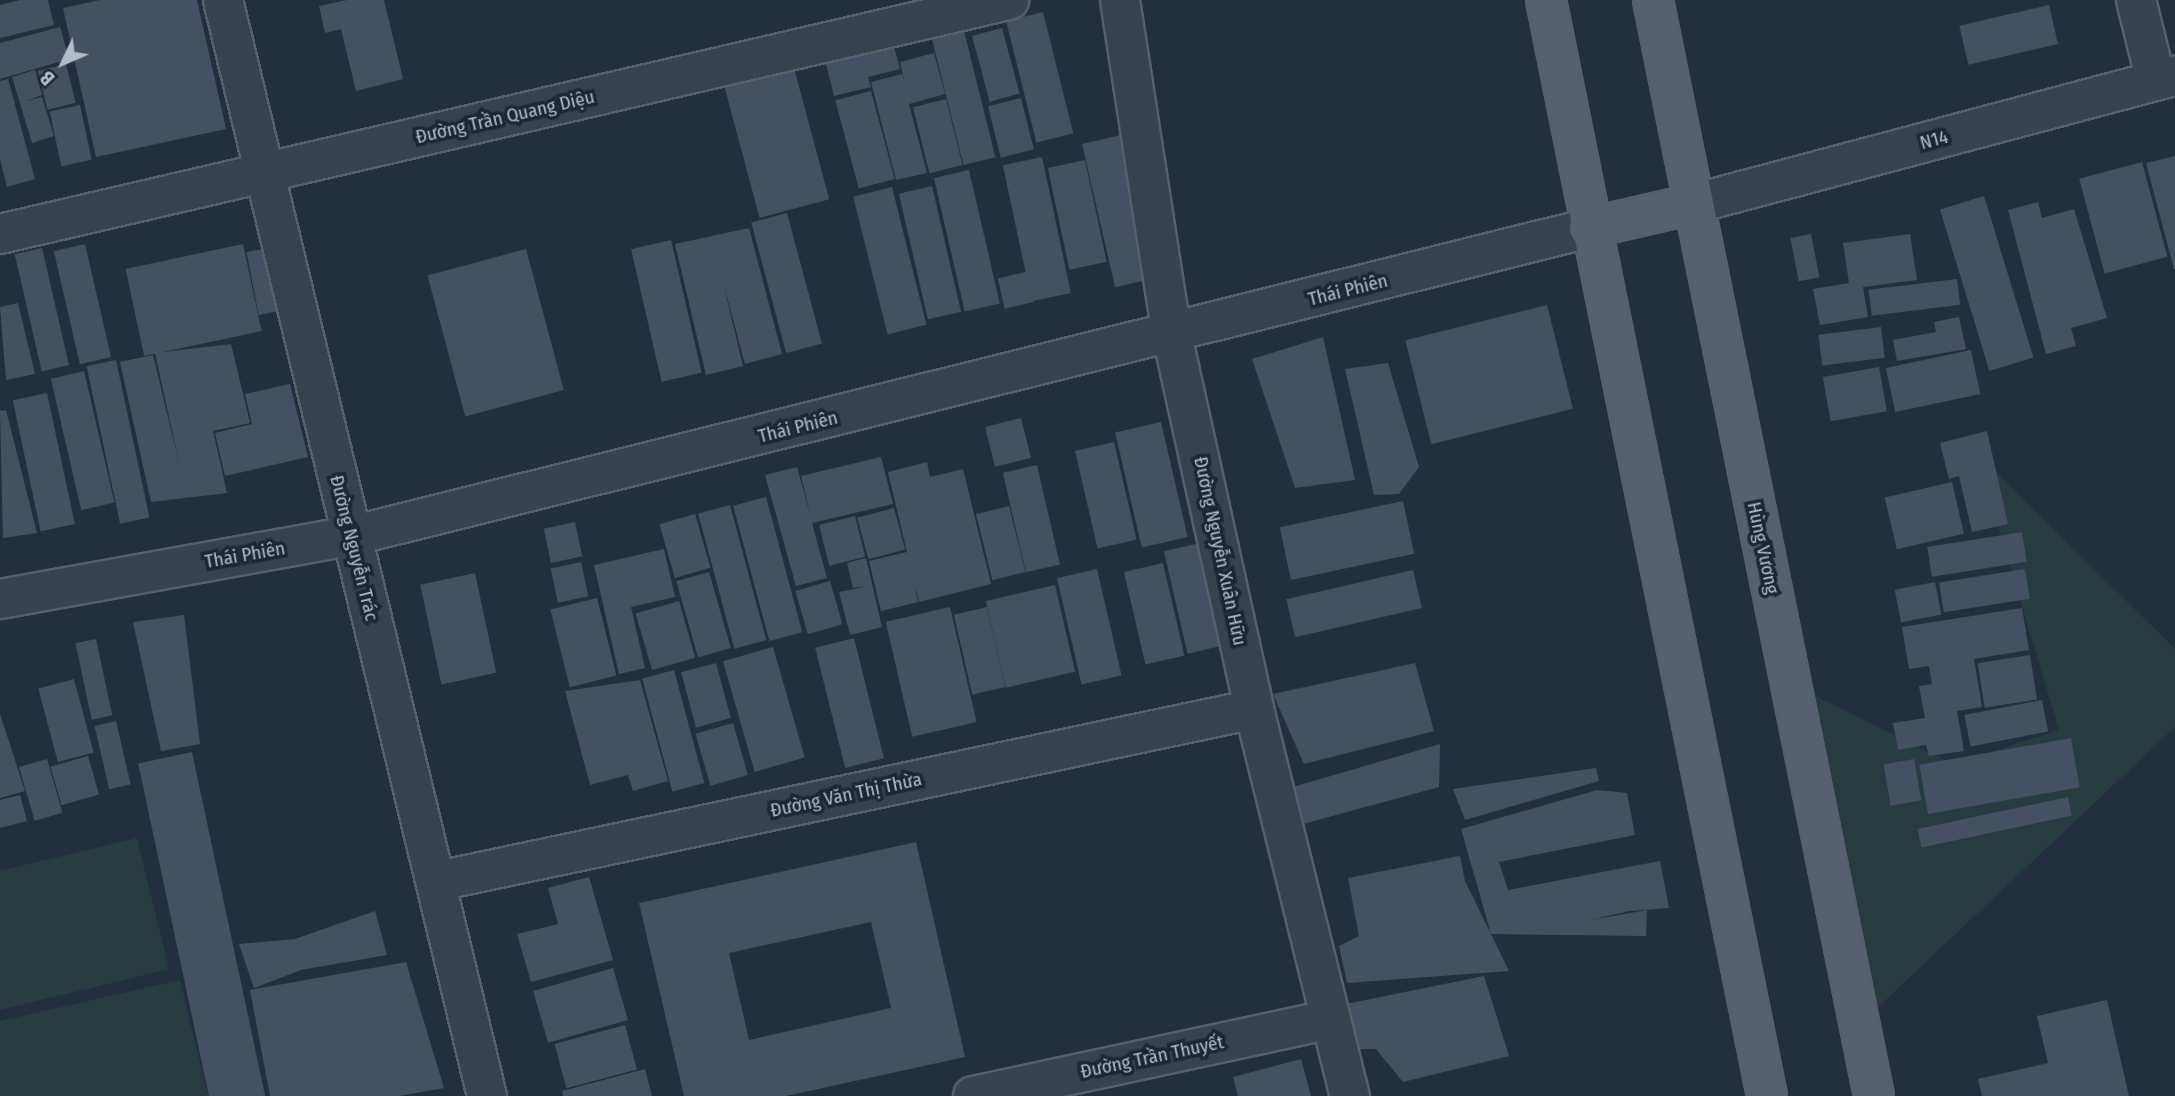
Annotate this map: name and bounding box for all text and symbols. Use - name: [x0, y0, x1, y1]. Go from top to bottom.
- north arrow: [28, 28, 98, 98]
- text: B: [36, 66, 59, 90]
- street label: Đường Trần Quang Diệu: [413, 85, 597, 149]
- street label: N14: [1917, 125, 1951, 155]
- street label: Thái Phiên: [1306, 269, 1390, 311]
- street label: Thái Phiên: [756, 406, 840, 448]
- street label: Đường Nguyễn Xuân Hữu: [1189, 455, 1251, 647]
- street label: Đường Nguyễn Trác: [325, 473, 383, 623]
- street label: Hùng Vương: [1742, 500, 1784, 596]
- street label: Thái Phiên: [203, 537, 287, 573]
- street label: Đường Văn Thị Thừa: [768, 768, 924, 822]
- street label: Đường Trần Thuyết: [1078, 1031, 1226, 1083]

